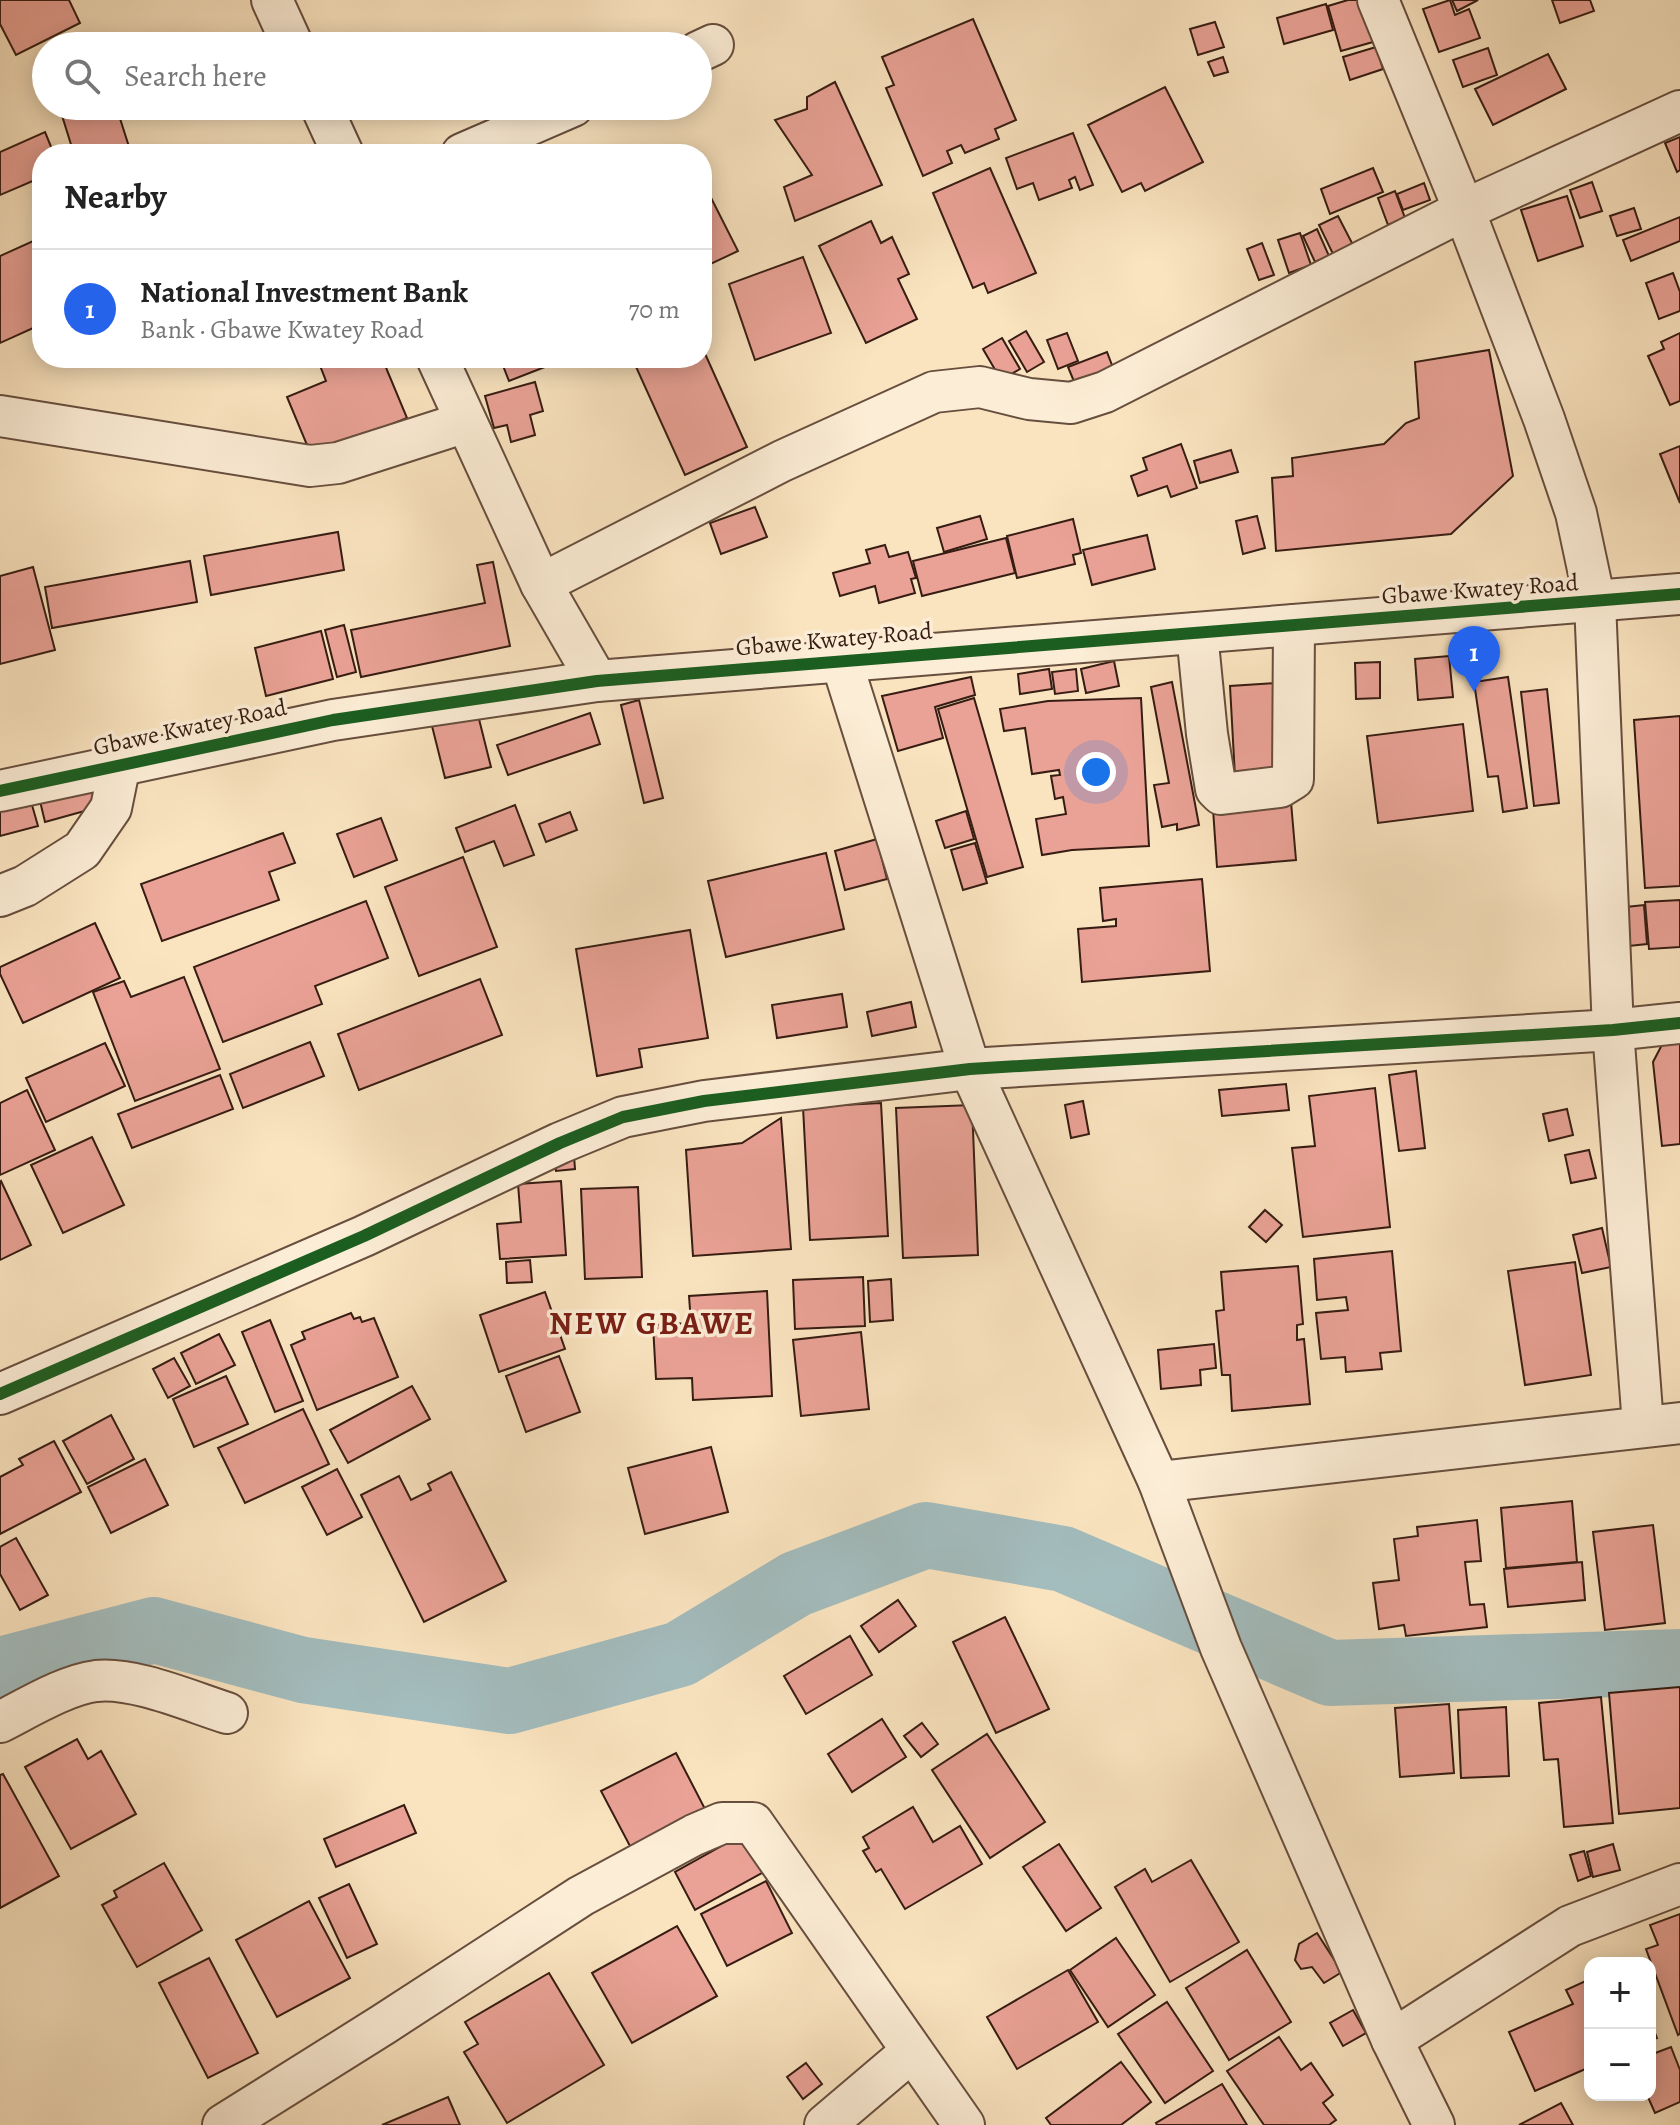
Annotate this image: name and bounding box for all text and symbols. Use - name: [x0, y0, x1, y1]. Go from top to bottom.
- search box: [32, 32, 712, 120]
- icon: search: [60, 54, 104, 98]
- text: Search here: [124, 56, 267, 96]
- text: Nearby: [64, 173, 167, 220]
- text: National Investment Bank: [140, 272, 468, 312]
- text: 1: [85, 292, 95, 327]
- text: 70 m: [628, 292, 680, 327]
- text: Bank · Gbawe Kwatey Road: [140, 312, 424, 347]
- street label: Gbawe Kwatey Road: [1381, 566, 1579, 612]
- street label: Gbawe Kwatey Road: [735, 614, 934, 664]
- pin: 1: [1448, 626, 1500, 692]
- street label: Gbawe Kwatey Road: [90, 691, 290, 763]
- your location: [1076, 752, 1116, 792]
- district label: NEW GBAWE: [549, 1301, 755, 1345]
- map controls: [1584, 1957, 1656, 2101]
- button: +: [1584, 1957, 1656, 2029]
- button: −: [1584, 2029, 1656, 2101]

